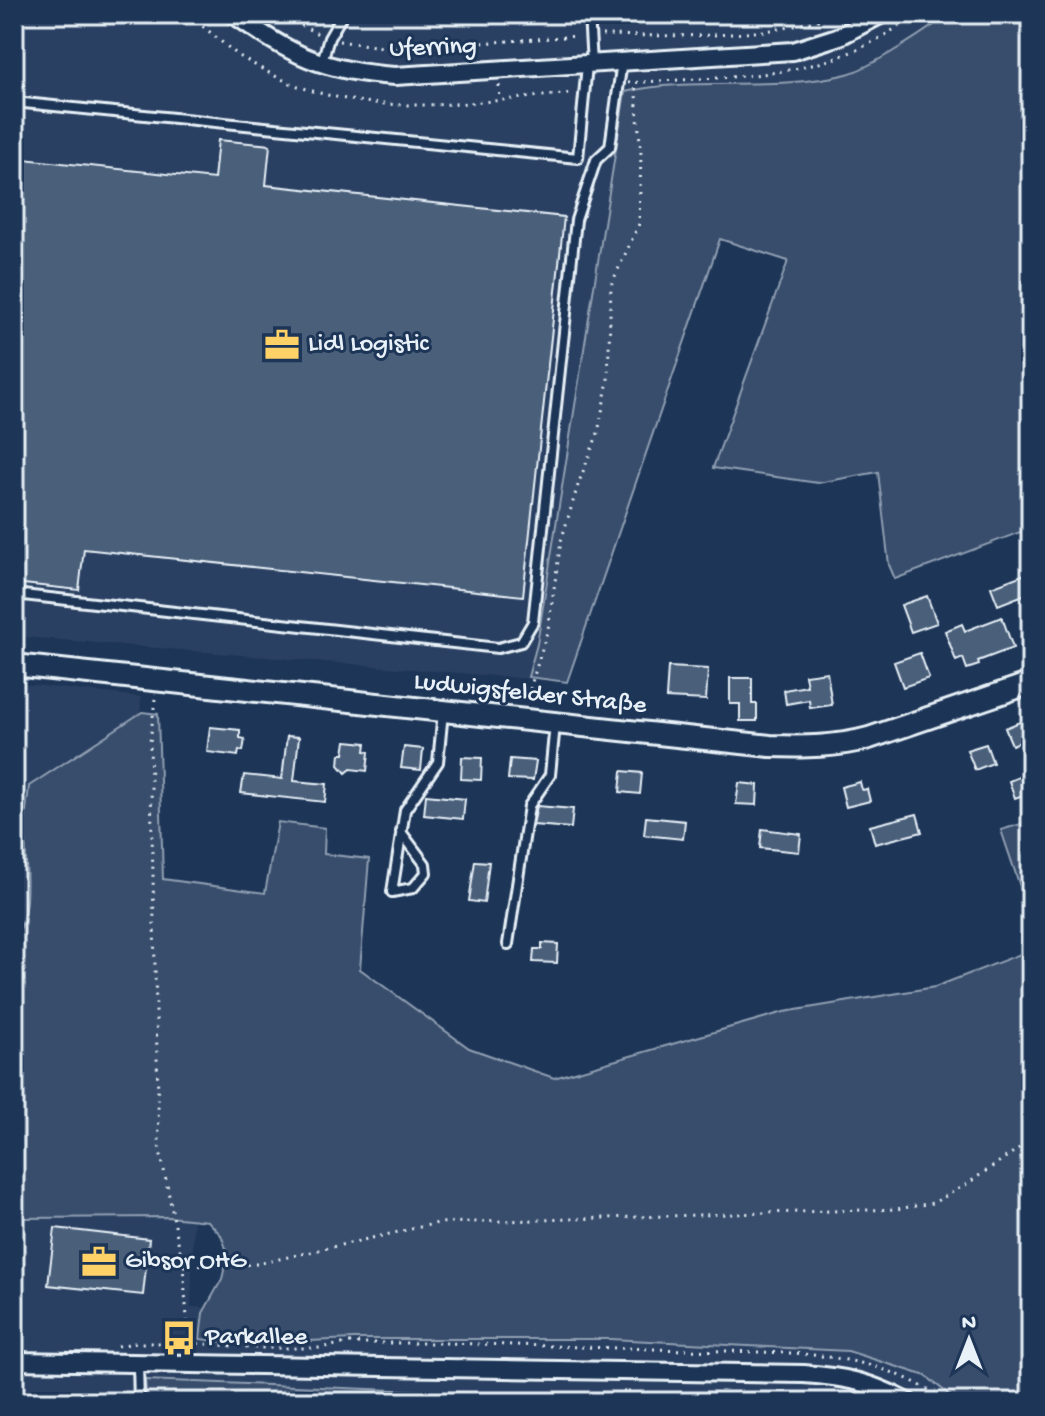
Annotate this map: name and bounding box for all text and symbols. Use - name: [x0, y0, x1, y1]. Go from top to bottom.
- street label: Uferring: [389, 32, 477, 66]
- office icon: Lidl Logistic: [263, 326, 301, 364]
- place label: Lidl Logistic: [308, 330, 430, 361]
- street label: Ludwigsfelder Straße: [412, 667, 648, 723]
- office icon: Gibsor OHG: [80, 1243, 118, 1281]
- place label: Gibsor OHG: [125, 1247, 248, 1278]
- north arrow: [929, 1300, 1009, 1380]
- text: N: [962, 1311, 976, 1337]
- bus stop icon: Parkallee: [160, 1319, 198, 1357]
- place label: Parkallee: [204, 1323, 308, 1354]

